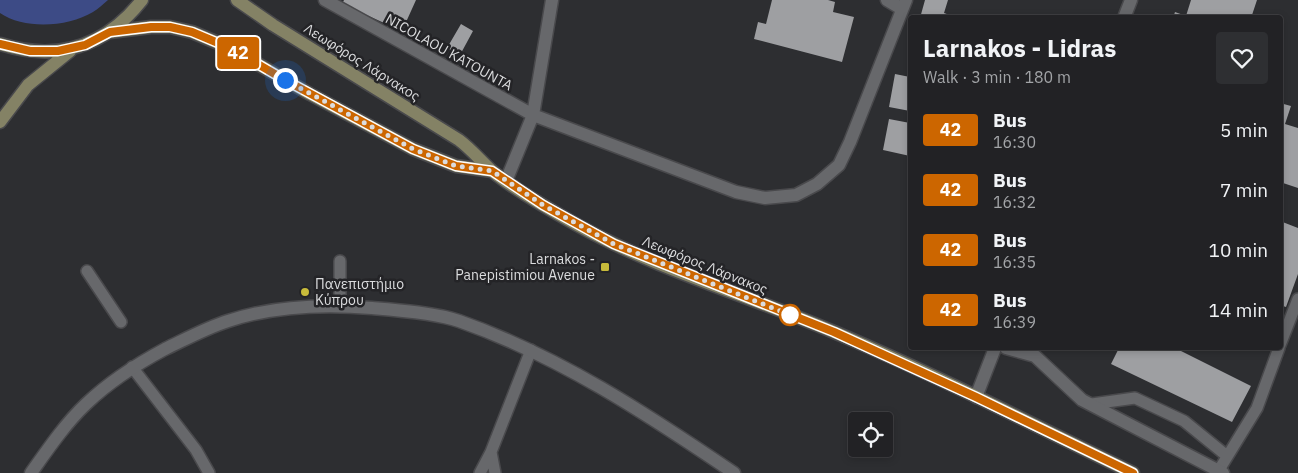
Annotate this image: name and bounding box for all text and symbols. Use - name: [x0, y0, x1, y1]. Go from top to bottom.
- street label: NICOLAOU KATOUNTA: [382, 10, 516, 94]
- street label: Λεωφόρος Λάρνακος: [301, 19, 423, 105]
- text: Larnakos - Lidras: [923, 32, 1116, 64]
- button: heart: [1216, 32, 1268, 84]
- line badge: 42: [216, 37, 260, 69]
- text: 42: [227, 41, 249, 64]
- text: Walk · 3 min · 180 m: [923, 67, 1071, 87]
- your location: [273, 68, 298, 93]
- text: Bus: [993, 108, 1027, 132]
- text: 42: [940, 118, 961, 141]
- text: 5 min: [1220, 118, 1268, 142]
- text: 16:30: [993, 132, 1036, 152]
- text: Bus: [993, 168, 1027, 192]
- text: 42: [940, 178, 961, 201]
- text: 7 min: [1220, 178, 1268, 202]
- text: 16:32: [993, 192, 1036, 212]
- text: Bus: [993, 228, 1027, 252]
- street label: Λεωφόρος Λάρνακος: [640, 232, 770, 298]
- text: 42: [940, 238, 961, 261]
- text: 10 min: [1209, 238, 1268, 262]
- place label: Larnakos - Panepistimiou Avenue: [455, 250, 595, 284]
- text: 16:35: [993, 252, 1036, 272]
- marker: Larnakos - Panepistimiou Avenue: [599, 261, 611, 273]
- place label: Πανεπιστήμιο Κύπρου: [315, 275, 404, 309]
- marker: Πανεπιστήμιο Κύπρου: [299, 286, 311, 298]
- text: Bus: [993, 288, 1027, 312]
- text: 42: [940, 298, 961, 321]
- text: 14 min: [1209, 298, 1268, 322]
- unlabelled marker: [779, 304, 801, 326]
- text: 16:39: [993, 312, 1036, 332]
- map controls: [848, 412, 893, 457]
- button: locate: [848, 412, 893, 457]

